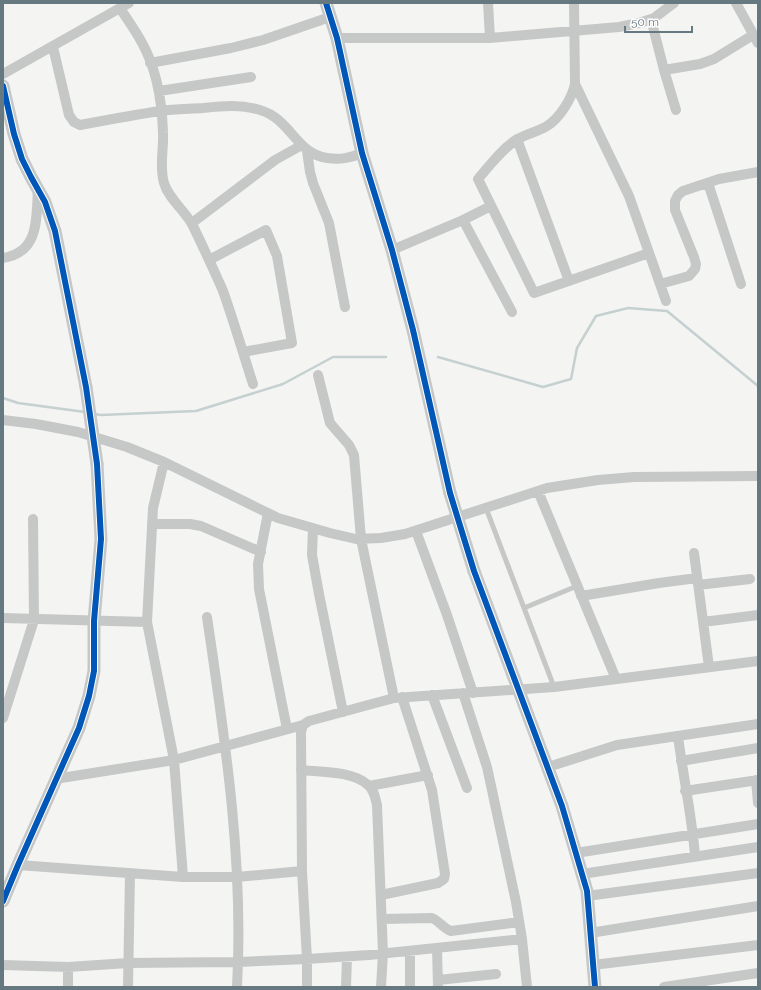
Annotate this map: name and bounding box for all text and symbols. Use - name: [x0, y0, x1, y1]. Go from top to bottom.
- scale bar: [625, 8, 692, 34]
- text: 50 m: [631, 15, 659, 29]

